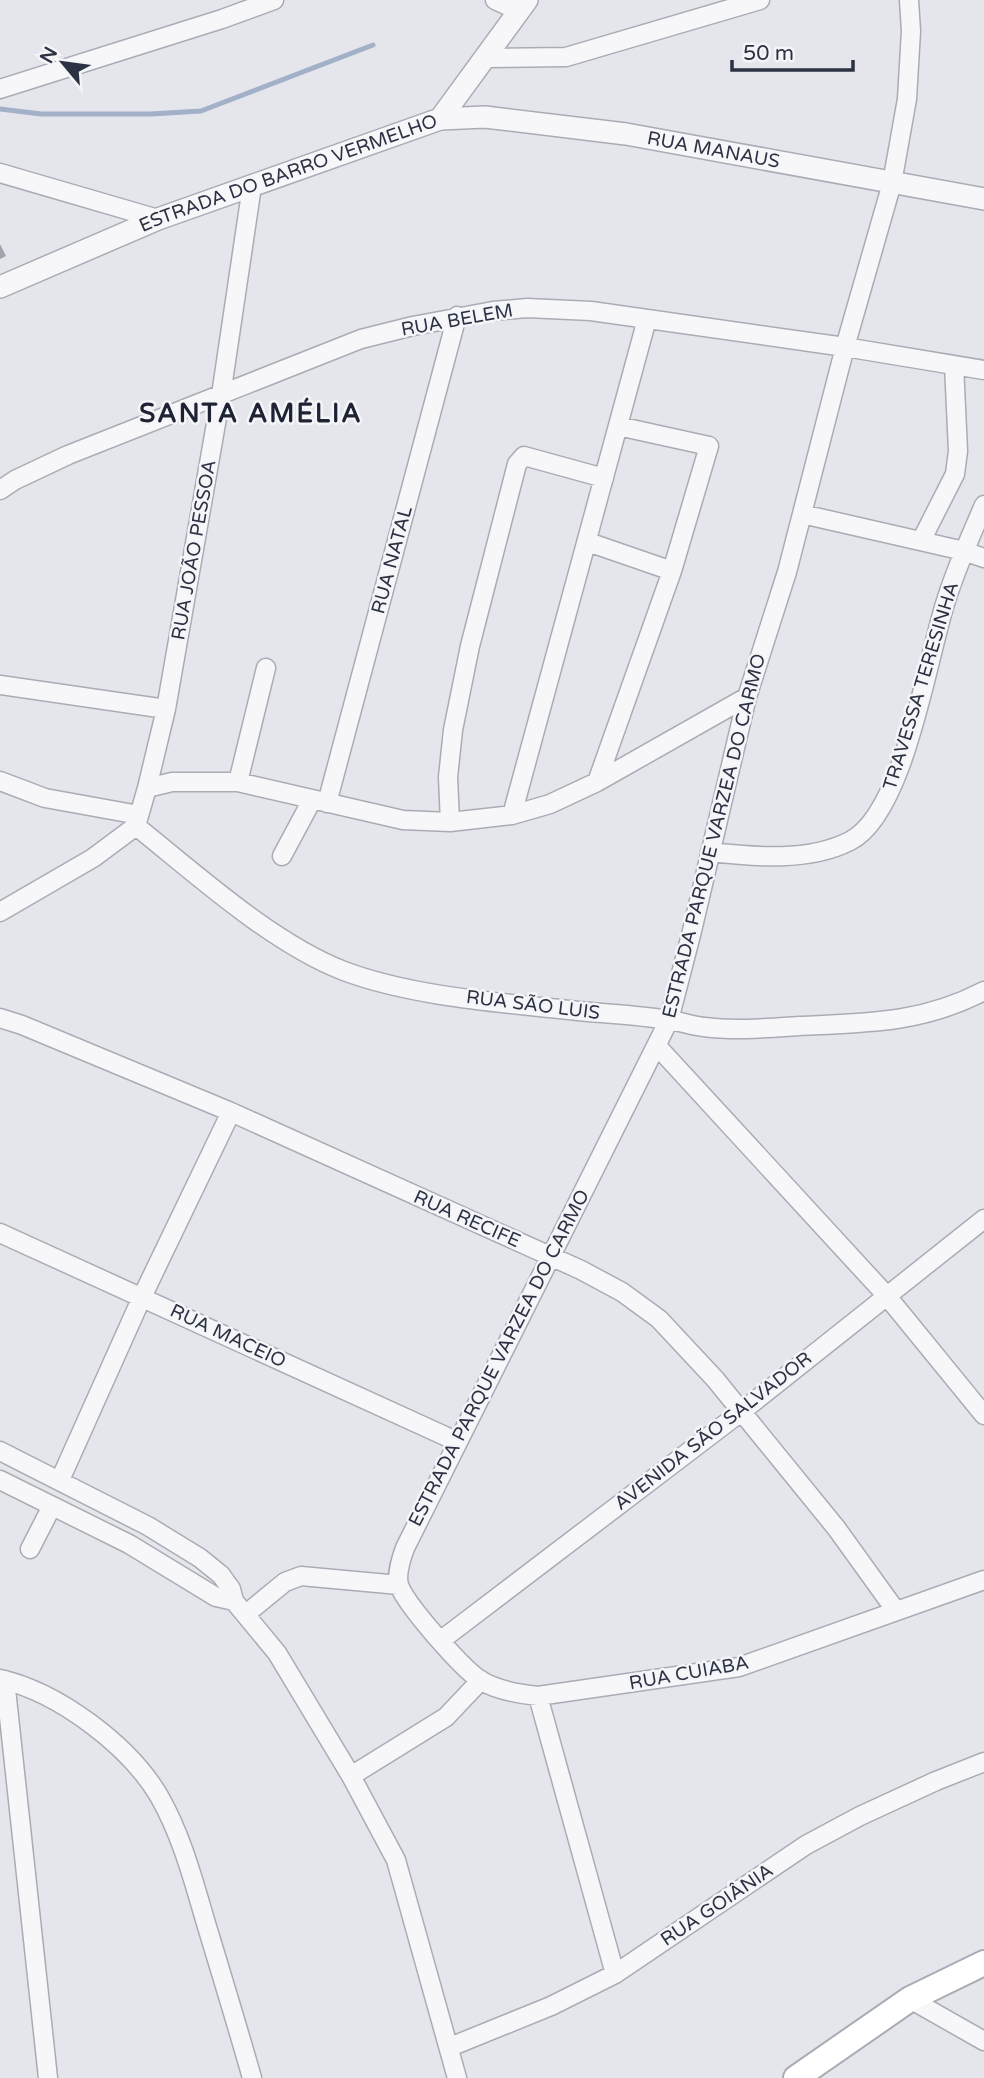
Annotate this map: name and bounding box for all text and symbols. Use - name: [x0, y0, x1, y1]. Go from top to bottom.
- north arrow: [28, 28, 98, 98]
- scale bar: [732, 28, 853, 72]
- text: 50 m: [743, 41, 794, 66]
- text: N: [36, 43, 62, 67]
- street label: ESTRADA DO BARRO VERMELHO: [136, 110, 440, 237]
- street label: RUA MANAUS: [645, 127, 782, 173]
- street label: RUA BELEM: [399, 299, 515, 341]
- district label: SANTA AMÉLIA: [139, 397, 363, 429]
- street label: RUA JOÃO PESSOA: [166, 458, 221, 642]
- street label: RUA NATAL: [367, 504, 417, 616]
- street label: TRAVESSA TERESINHA: [879, 579, 963, 793]
- street label: ESTRADA PARQUE VARZEA DO CARMO: [658, 652, 770, 1020]
- street label: RUA SÃO LUIS: [465, 985, 601, 1024]
- street label: ESTRADA PARQUE VARZEA DO CARMO: [404, 1186, 594, 1530]
- street label: RUA RECIFE: [410, 1186, 524, 1252]
- street label: RUA MACEIO: [167, 1300, 289, 1372]
- street label: AVENIDA SÃO SALVADOR: [609, 1346, 816, 1515]
- street label: RUA CUIABA: [627, 1652, 751, 1694]
- street label: RUA GOIÂNIA: [657, 1859, 777, 1951]

